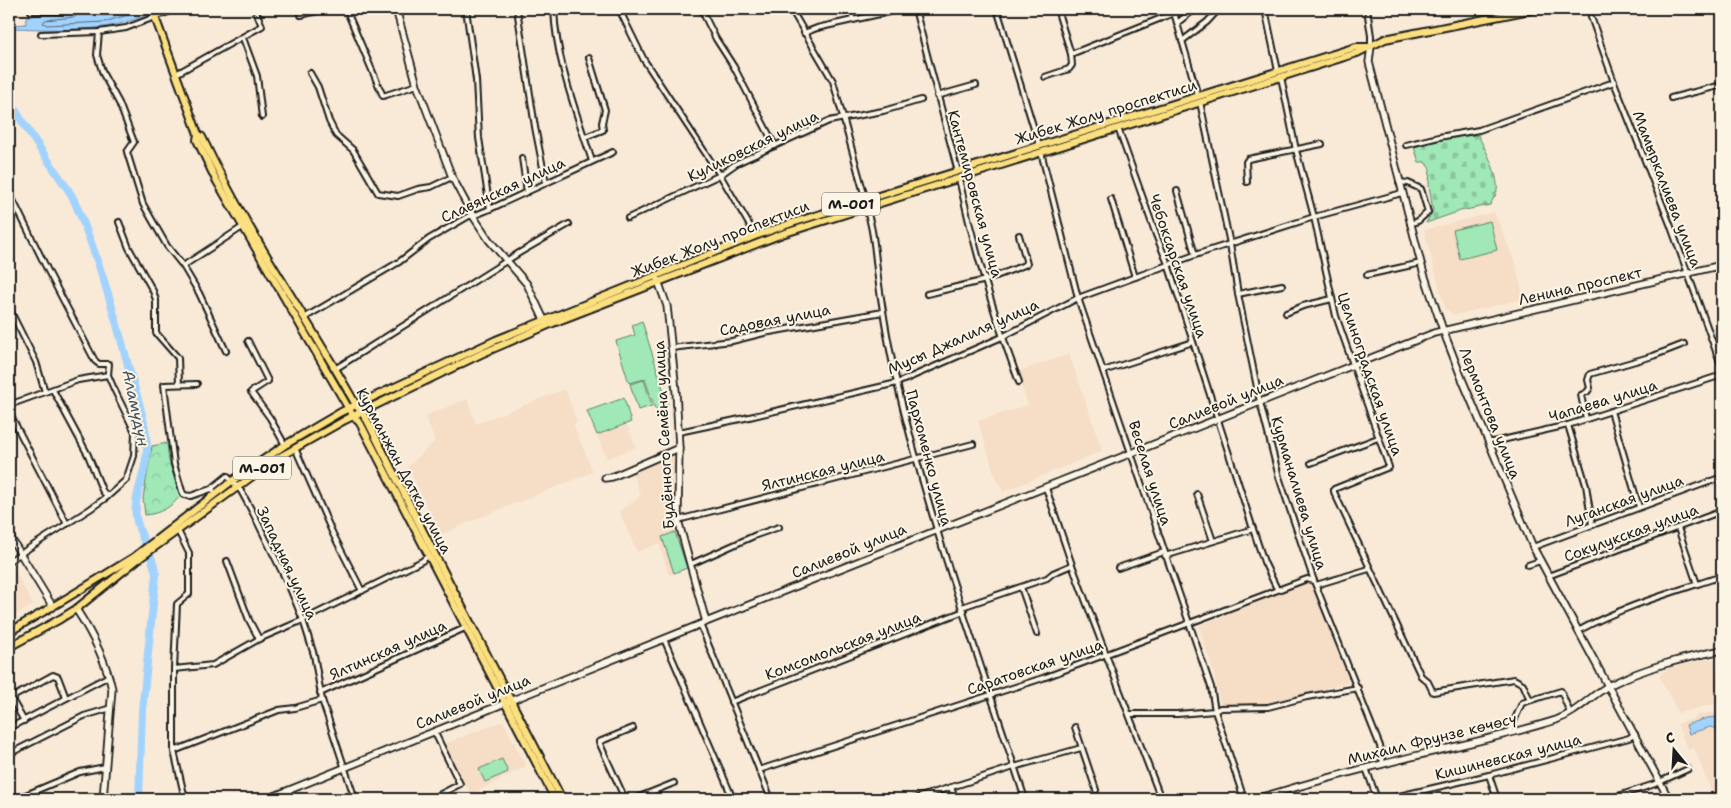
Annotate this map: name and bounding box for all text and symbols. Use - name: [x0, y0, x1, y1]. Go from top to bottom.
- street label: Жибек Жолу проспектиси: [1013, 75, 1200, 149]
- street label: Куликовская улица: [684, 105, 822, 186]
- street label: Кантемировская улица: [943, 108, 1007, 281]
- street label: Мамыркалиева улица: [1628, 108, 1706, 271]
- street label: Славянская улица: [438, 152, 569, 228]
- street label: Чебоксарская улица: [1144, 191, 1212, 341]
- road number: М-001: [822, 192, 880, 215]
- street label: Жибек Жолу проспектиси: [628, 196, 812, 282]
- street label: Ленина проспект: [1516, 262, 1644, 310]
- street label: Целиноградская улица: [1333, 290, 1408, 459]
- street label: Мусы Джалиля улица: [884, 294, 1042, 379]
- street label: Садовая улица: [718, 299, 833, 341]
- street label: Будённого Семёна улица: [649, 340, 679, 530]
- street label: Лермонтова улица: [1454, 344, 1526, 482]
- water label: Аламүдүн: [118, 368, 154, 448]
- street label: Салиевой улица: [1166, 370, 1287, 434]
- street label: Чапаева улица: [1546, 375, 1660, 427]
- street label: Курманжан Датка улица: [352, 385, 457, 558]
- street label: Пархоменко улица: [901, 388, 957, 529]
- street label: Курманалиева улица: [1266, 414, 1332, 573]
- street label: Веселая улица: [1124, 418, 1177, 529]
- street label: Ялтинская улица: [760, 446, 887, 496]
- road number: М-001: [233, 456, 291, 479]
- street label: Луганская улица: [1562, 470, 1687, 532]
- street label: Сокулукская улица: [1561, 499, 1702, 567]
- street label: Западная улица: [252, 503, 322, 623]
- street label: Салиевой улица: [789, 519, 910, 583]
- street label: Комсомольская улица: [762, 607, 924, 685]
- street label: Ялтинская улица: [326, 615, 450, 685]
- street label: Саратовская улица: [964, 634, 1106, 700]
- street label: Салиевой улица: [413, 670, 534, 734]
- street label: Михаил Фрунзе көчөсү: [1345, 708, 1519, 770]
- north arrow: [1648, 726, 1698, 776]
- text: С: [1663, 728, 1677, 748]
- street label: Кишиневская улица: [1433, 729, 1584, 785]

